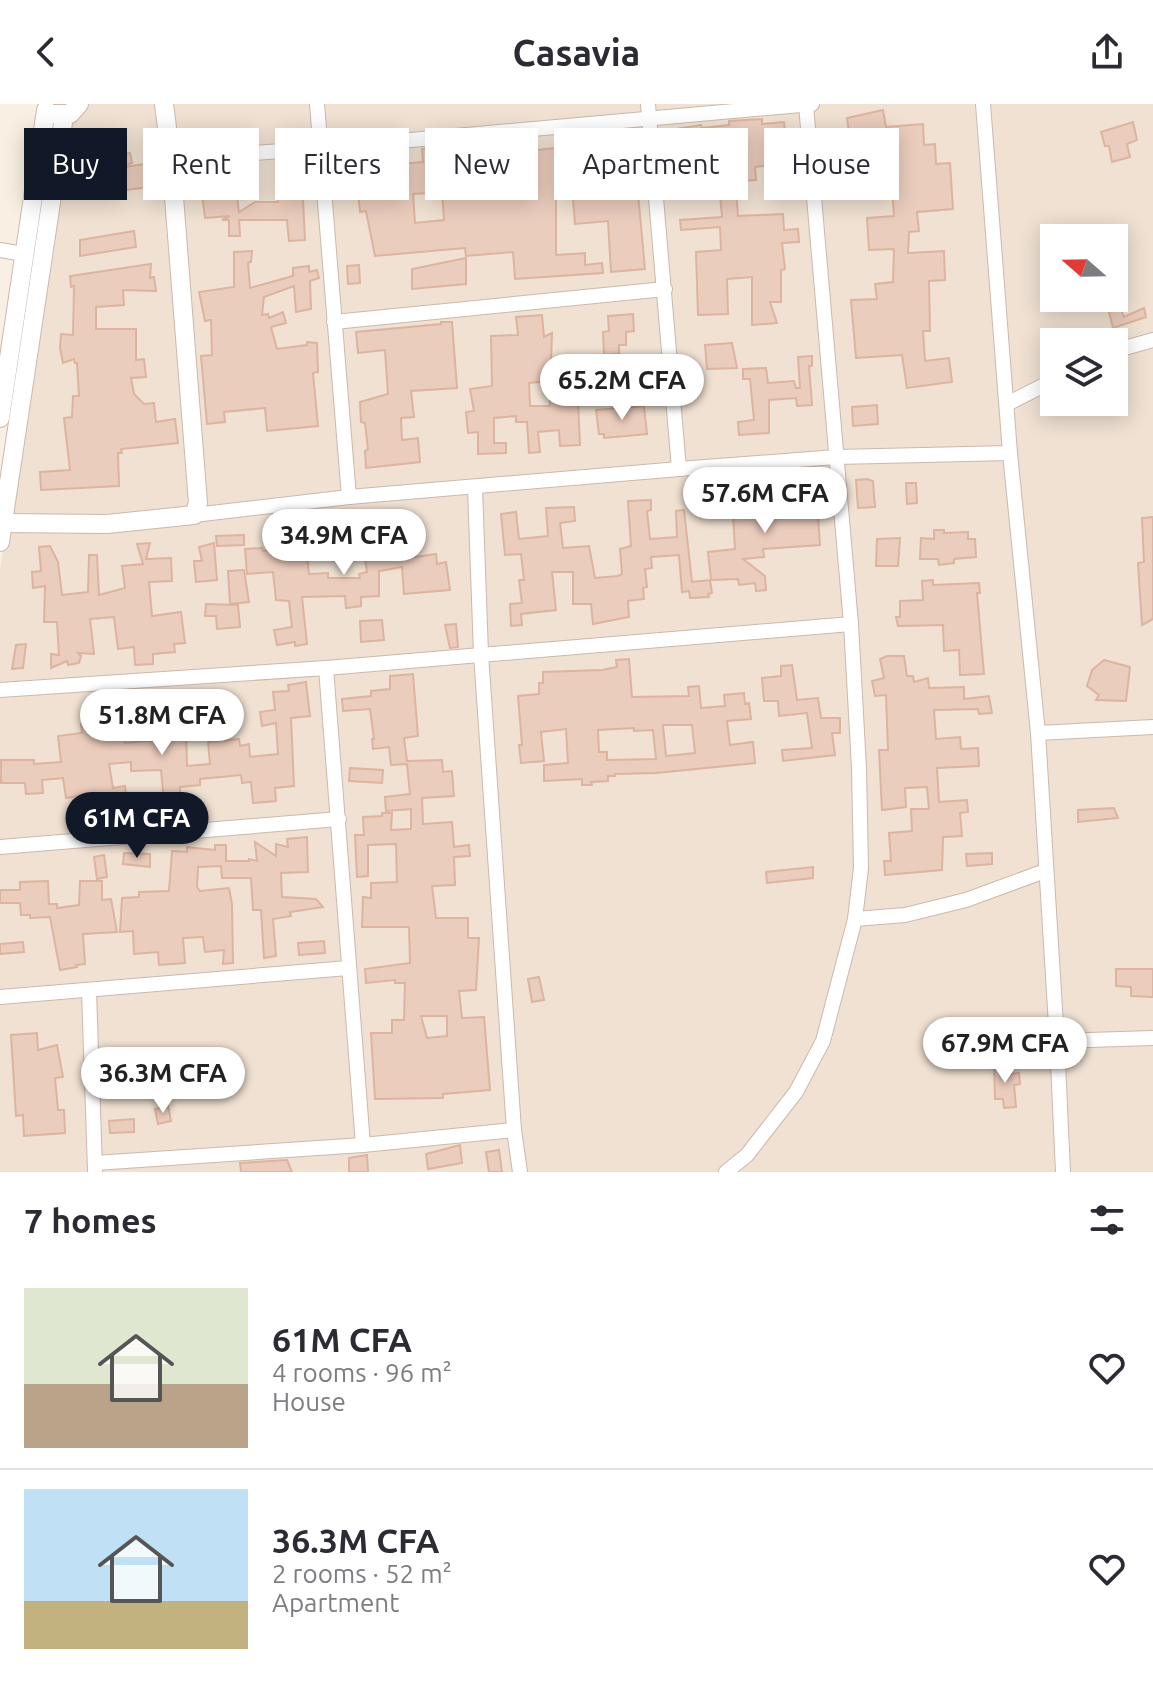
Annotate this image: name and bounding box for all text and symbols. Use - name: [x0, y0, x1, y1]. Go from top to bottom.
- icon: back: [24, 30, 68, 74]
- icon: share: [1085, 30, 1129, 74]
- text: Casavia: [513, 32, 640, 73]
- chip: Buy: [24, 128, 127, 200]
- chip: Rent: [143, 128, 259, 200]
- chip: Filters: [275, 128, 409, 200]
- chip: New: [425, 128, 538, 200]
- chip: Apartment: [554, 128, 748, 200]
- chip: House: [764, 128, 899, 200]
- north arrow: [1040, 224, 1128, 312]
- map controls: [1040, 224, 1128, 416]
- button: layers: [1040, 328, 1128, 416]
- pin: 65.2M CFA: [530, 354, 714, 422]
- text: 65.2M CFA: [558, 365, 686, 394]
- pin: 57.6M CFA: [673, 467, 857, 535]
- text: 57.6M CFA: [701, 478, 829, 507]
- pin: 34.9M CFA: [252, 509, 436, 577]
- text: 34.9M CFA: [280, 520, 408, 549]
- pin: 51.8M CFA: [70, 689, 254, 757]
- text: 51.8M CFA: [98, 700, 226, 729]
- pin: 61M CFA: [63, 792, 211, 860]
- text: 61M CFA: [84, 803, 190, 832]
- pin: 67.9M CFA: [913, 1017, 1097, 1085]
- text: 67.9M CFA: [941, 1028, 1069, 1057]
- pin: 36.3M CFA: [71, 1047, 255, 1115]
- text: 36.3M CFA: [99, 1058, 227, 1087]
- icon: filters: [1085, 1198, 1129, 1242]
- text: 7 homes: [24, 1201, 157, 1239]
- icon: home: [88, 1320, 184, 1416]
- text: 61M CFA: [272, 1320, 412, 1358]
- icon: heart: [1085, 1346, 1129, 1390]
- text: 4 rooms · 96 m²: [272, 1358, 452, 1387]
- text: House: [272, 1387, 346, 1416]
- icon: home: [88, 1521, 184, 1617]
- text: 36.3M CFA: [272, 1521, 439, 1559]
- icon: heart: [1085, 1547, 1129, 1591]
- text: 2 rooms · 52 m²: [272, 1559, 452, 1588]
- text: Apartment: [272, 1588, 399, 1617]

